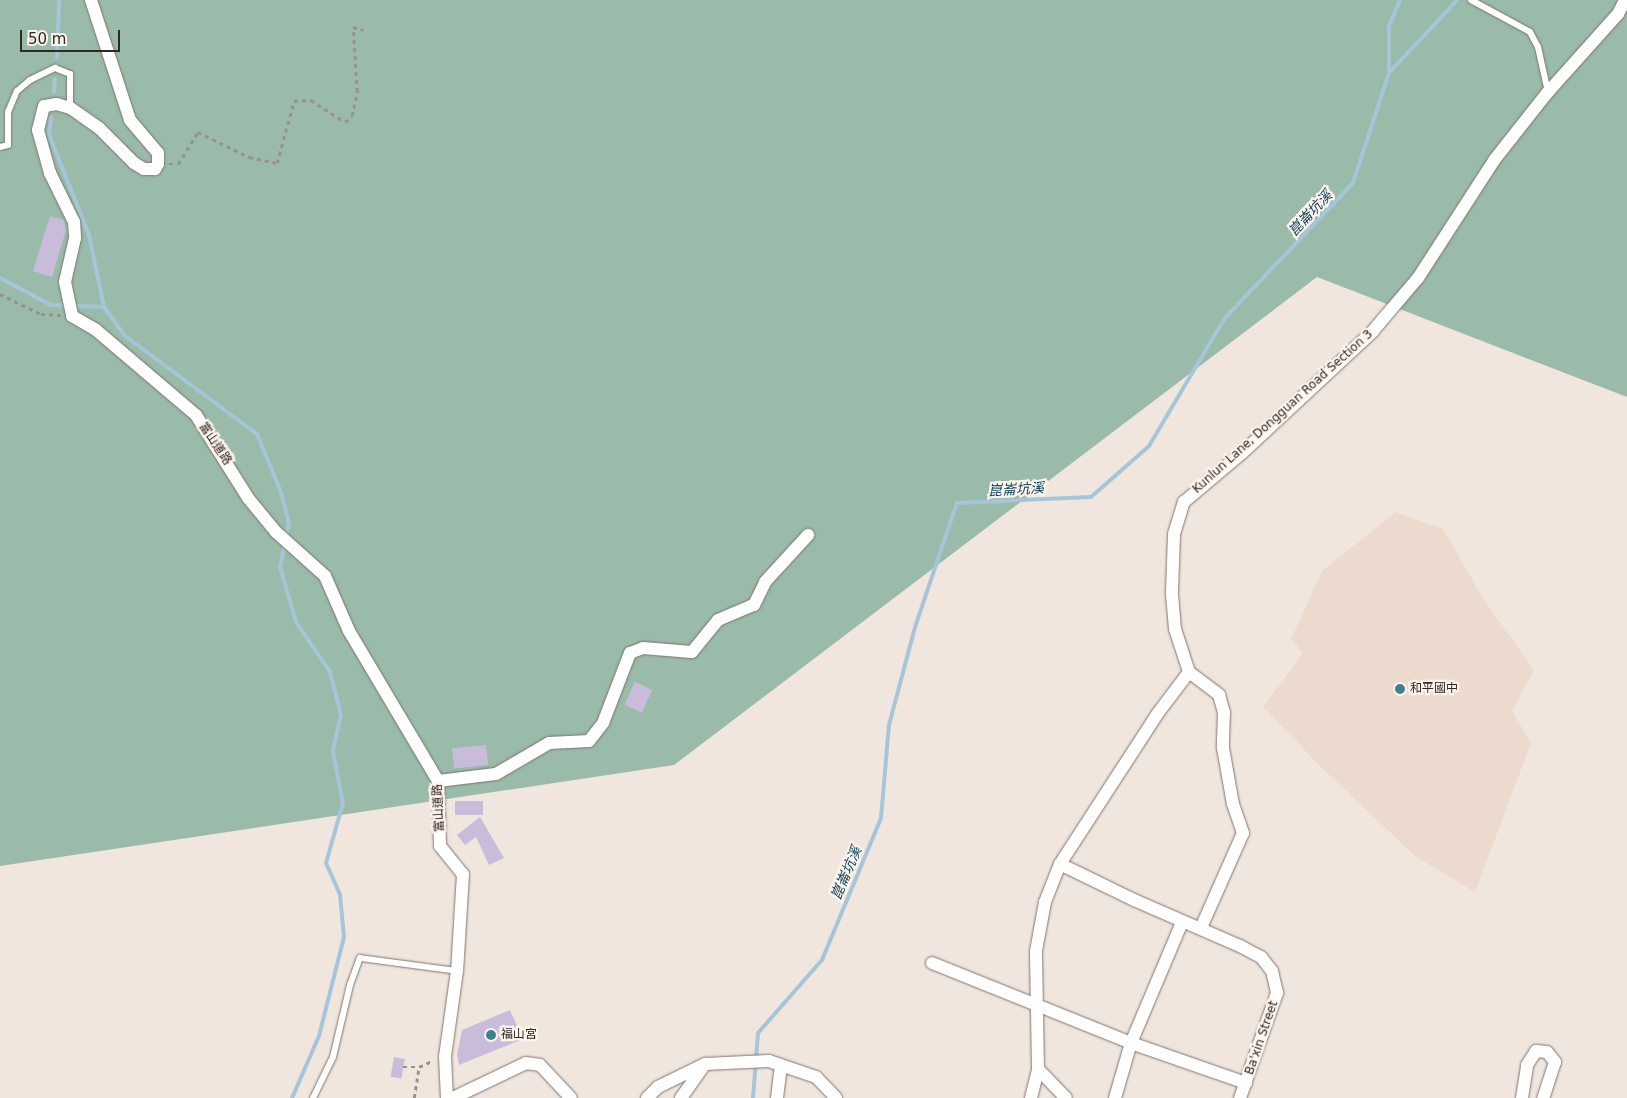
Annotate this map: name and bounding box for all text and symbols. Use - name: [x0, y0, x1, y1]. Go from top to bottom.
- scale bar: [22, 20, 122, 52]
- text: 50 m: [28, 30, 66, 48]
- water label: 崑崙坑溪: [1285, 187, 1335, 239]
- street label: Kunlun Lane, Dongguan Road Section 3: [1190, 327, 1376, 497]
- street label: 富山道路: [196, 420, 234, 468]
- water label: 崑崙坑溪: [988, 479, 1044, 499]
- place label: 和平國中: [1410, 682, 1458, 696]
- marker: 和平國中: [1394, 683, 1406, 695]
- street label: 富山道路: [431, 784, 447, 832]
- water label: 崑崙坑溪: [827, 844, 865, 902]
- street label: Ba'xin Street: [1243, 999, 1281, 1077]
- place label: 福山宮: [501, 1028, 537, 1042]
- marker: 福山宮: [485, 1029, 497, 1041]

